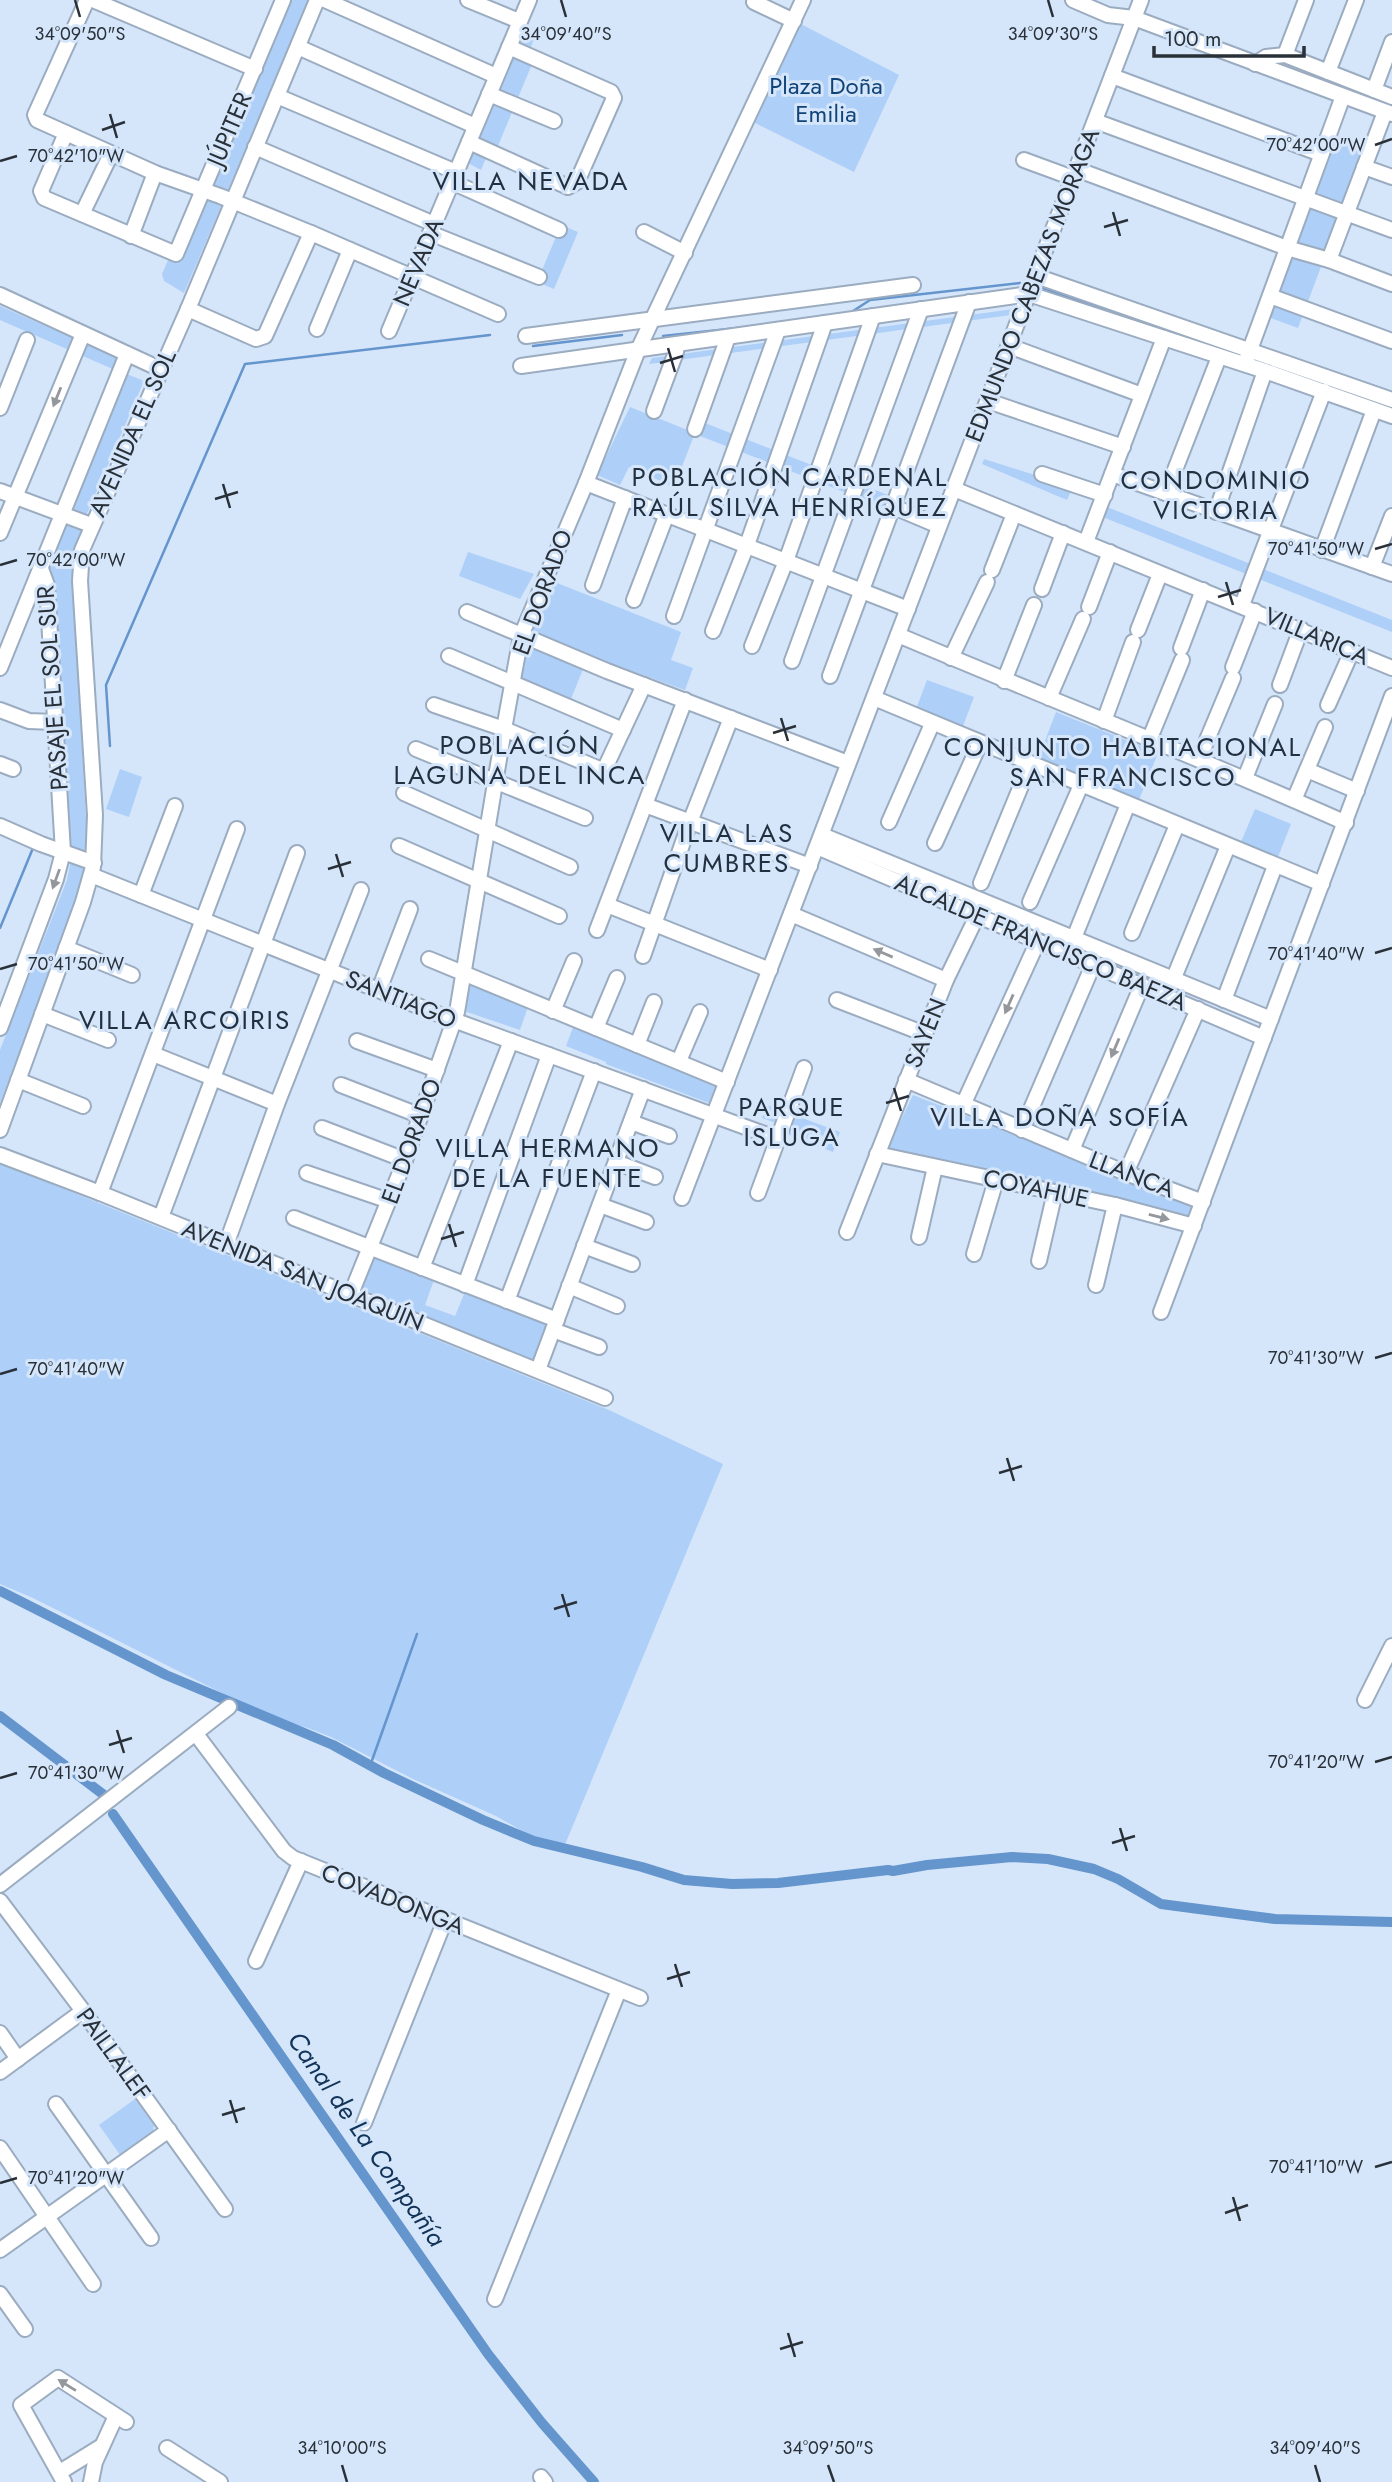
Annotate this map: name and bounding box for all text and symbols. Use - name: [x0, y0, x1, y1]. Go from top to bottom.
- scale bar: [1154, 14, 1304, 58]
- text: 34°09'50"S: [35, 21, 126, 47]
- text: 34°09'40"S: [520, 21, 612, 47]
- text: 34°09'30"S: [1008, 21, 1098, 47]
- text: 100 m: [1164, 24, 1221, 54]
- park label: Plaza Doña Emilia: [769, 68, 883, 131]
- street label: JÚPITER: [197, 86, 260, 174]
- street label: EDMUNDO CABEZAS MORAGA: [956, 123, 1108, 447]
- text: 70°42'00"W: [1267, 132, 1366, 158]
- text: 70°42'10"W: [28, 143, 124, 169]
- district label: VILLA NEVADA: [433, 162, 629, 200]
- street label: NEVADA: [384, 212, 452, 311]
- street label: AVENIDA EL SOL: [79, 344, 185, 522]
- one-way arrow: [51, 386, 62, 407]
- district label: POBLACIÓN CARDENAL RAÚL SILVA HENRÍQUEZ: [632, 458, 948, 526]
- district label: CONDOMINIO VICTORIA: [1120, 461, 1312, 529]
- street label: EL DORADO: [503, 524, 581, 660]
- text: 70°41'50"W: [1268, 536, 1364, 562]
- text: 70°42'00"W: [27, 547, 126, 573]
- street label: PASAJE EL SOL SUR: [27, 584, 77, 792]
- street label: VILLARICA: [1259, 598, 1375, 674]
- district label: POBLACIÓN LAGUNA DEL INCA: [394, 726, 646, 794]
- district label: CONJUNTO HABITACIONAL SAN FRANCISCO: [944, 728, 1302, 796]
- district label: VILLA LAS CUMBRES: [660, 814, 794, 882]
- street label: ALCALDE FRANCISCO BAEZA: [889, 864, 1193, 1020]
- one-way arrow: [50, 869, 61, 890]
- text: 70°41'40"W: [1268, 941, 1364, 967]
- one-way arrow: [873, 947, 893, 959]
- text: 70°41'50"W: [28, 951, 124, 977]
- street label: SANTIAGO: [340, 961, 462, 1037]
- street label: SAYEN: [895, 993, 955, 1073]
- one-way arrow: [1004, 993, 1015, 1014]
- district label: VILLA ARCOIRIS: [79, 1001, 291, 1039]
- one-way arrow: [1110, 1037, 1121, 1058]
- street label: EL DORADO: [372, 1073, 450, 1209]
- district label: PARQUE ISLUGA: [738, 1088, 846, 1156]
- district label: VILLA DOÑA SOFÍA: [930, 1098, 1190, 1136]
- district label: VILLA HERMANO DE LA FUENTE: [435, 1129, 661, 1197]
- street label: LLANCA: [1084, 1142, 1180, 1206]
- street label: COYAHUE: [980, 1160, 1092, 1216]
- street label: AVENIDA SAN JOAQUÍN: [177, 1210, 429, 1340]
- one-way arrow: [1148, 1212, 1170, 1223]
- text: 70°41'30"W: [1268, 1345, 1364, 1371]
- text: 70°41'40"W: [28, 1356, 124, 1382]
- text: 70°41'20"W: [1268, 1749, 1364, 1775]
- text: 70°41'30"W: [28, 1760, 124, 1786]
- street label: COVADONGA: [316, 1854, 470, 1944]
- street label: PAILLALEF: [68, 2000, 160, 2108]
- water label: Canal de La Compañía: [278, 2024, 456, 2255]
- text: 70°41'10"W: [1269, 2154, 1363, 2180]
- text: 70°41'20"W: [28, 2165, 124, 2191]
- one-way arrow: [58, 2378, 77, 2391]
- text: 34°10'00"S: [297, 2435, 387, 2461]
- text: 34°09'50"S: [783, 2435, 874, 2461]
- text: 34°09'40"S: [1269, 2435, 1361, 2461]

